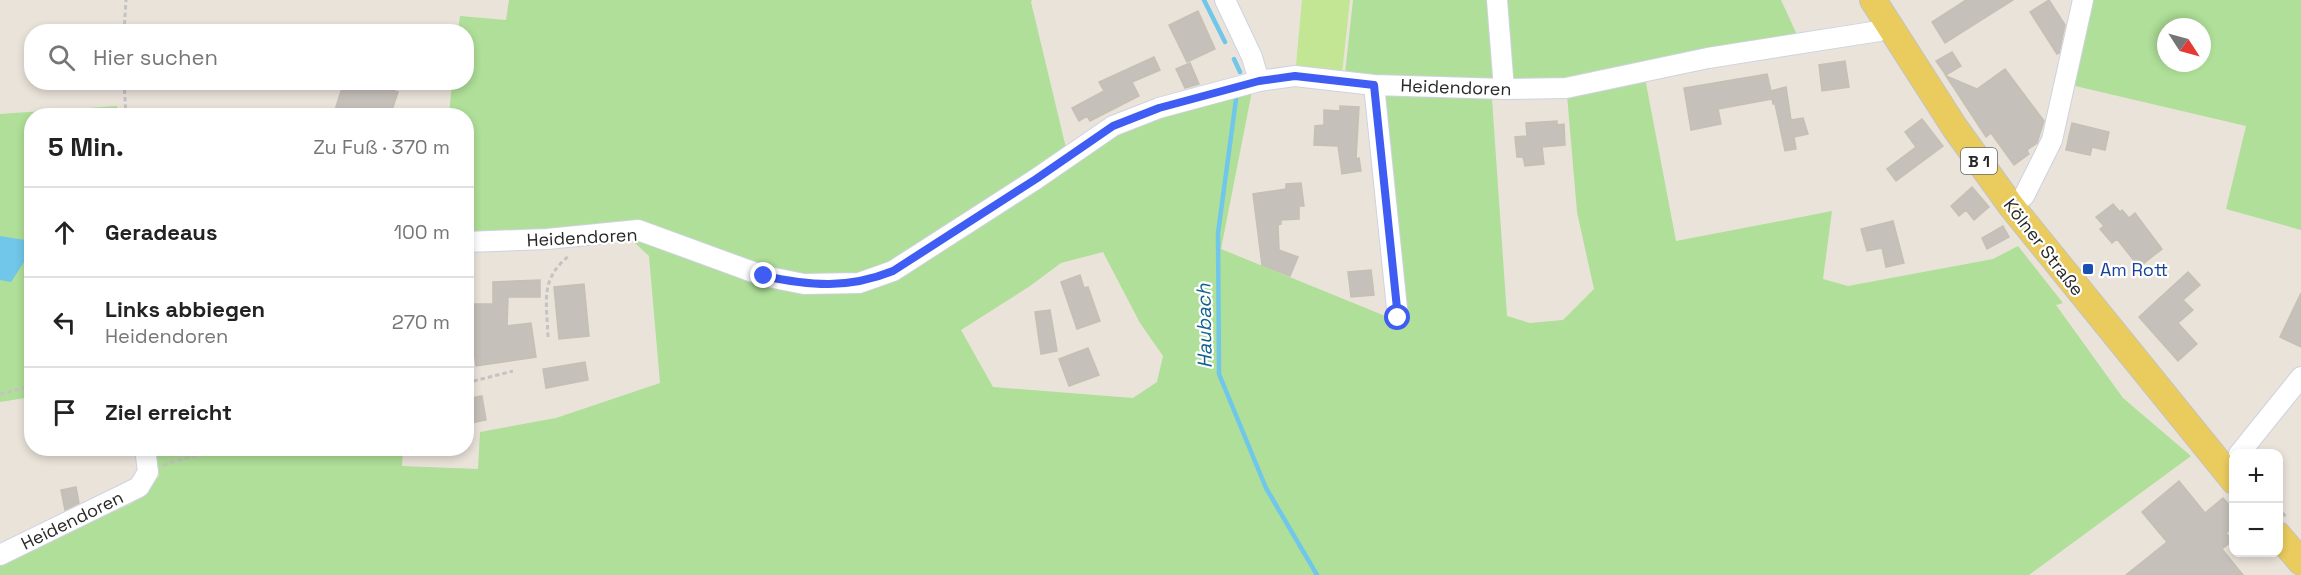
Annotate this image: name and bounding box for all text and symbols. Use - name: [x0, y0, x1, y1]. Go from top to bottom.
- north arrow: [2157, 18, 2211, 72]
- search box: [24, 24, 474, 90]
- icon: search: [45, 41, 78, 74]
- text: Hier suchen: [93, 43, 218, 71]
- street label: Heidendoren: [1400, 74, 1512, 100]
- text: 5 Min.: [48, 130, 124, 164]
- text: Zu Fuß · 370 m: [313, 134, 450, 160]
- road number: B 1: [1961, 148, 1997, 174]
- street label: Kölner Straße: [1999, 194, 2089, 300]
- icon: ahead: [48, 216, 81, 249]
- text: Geradeaus: [105, 218, 217, 246]
- text: 100 m: [394, 219, 450, 245]
- street label: Heidendoren: [526, 223, 638, 251]
- place label: Am Rott: [2100, 258, 2168, 281]
- route end: [750, 262, 776, 288]
- marker: Am Rott: [2081, 262, 2095, 276]
- water label: Haubach: [1190, 283, 1218, 369]
- text: Links abbiegen: [105, 295, 265, 323]
- route start: [1384, 304, 1410, 330]
- icon: left: [48, 306, 81, 339]
- text: 270 m: [392, 309, 450, 335]
- text: Heidendoren: [105, 323, 228, 349]
- icon: arrive: [48, 396, 81, 429]
- text: Ziel erreicht: [105, 398, 232, 426]
- map controls: [2229, 449, 2283, 557]
- button: +: [2229, 449, 2283, 503]
- street label: Heidendoren: [17, 485, 127, 555]
- button: −: [2229, 503, 2283, 557]

